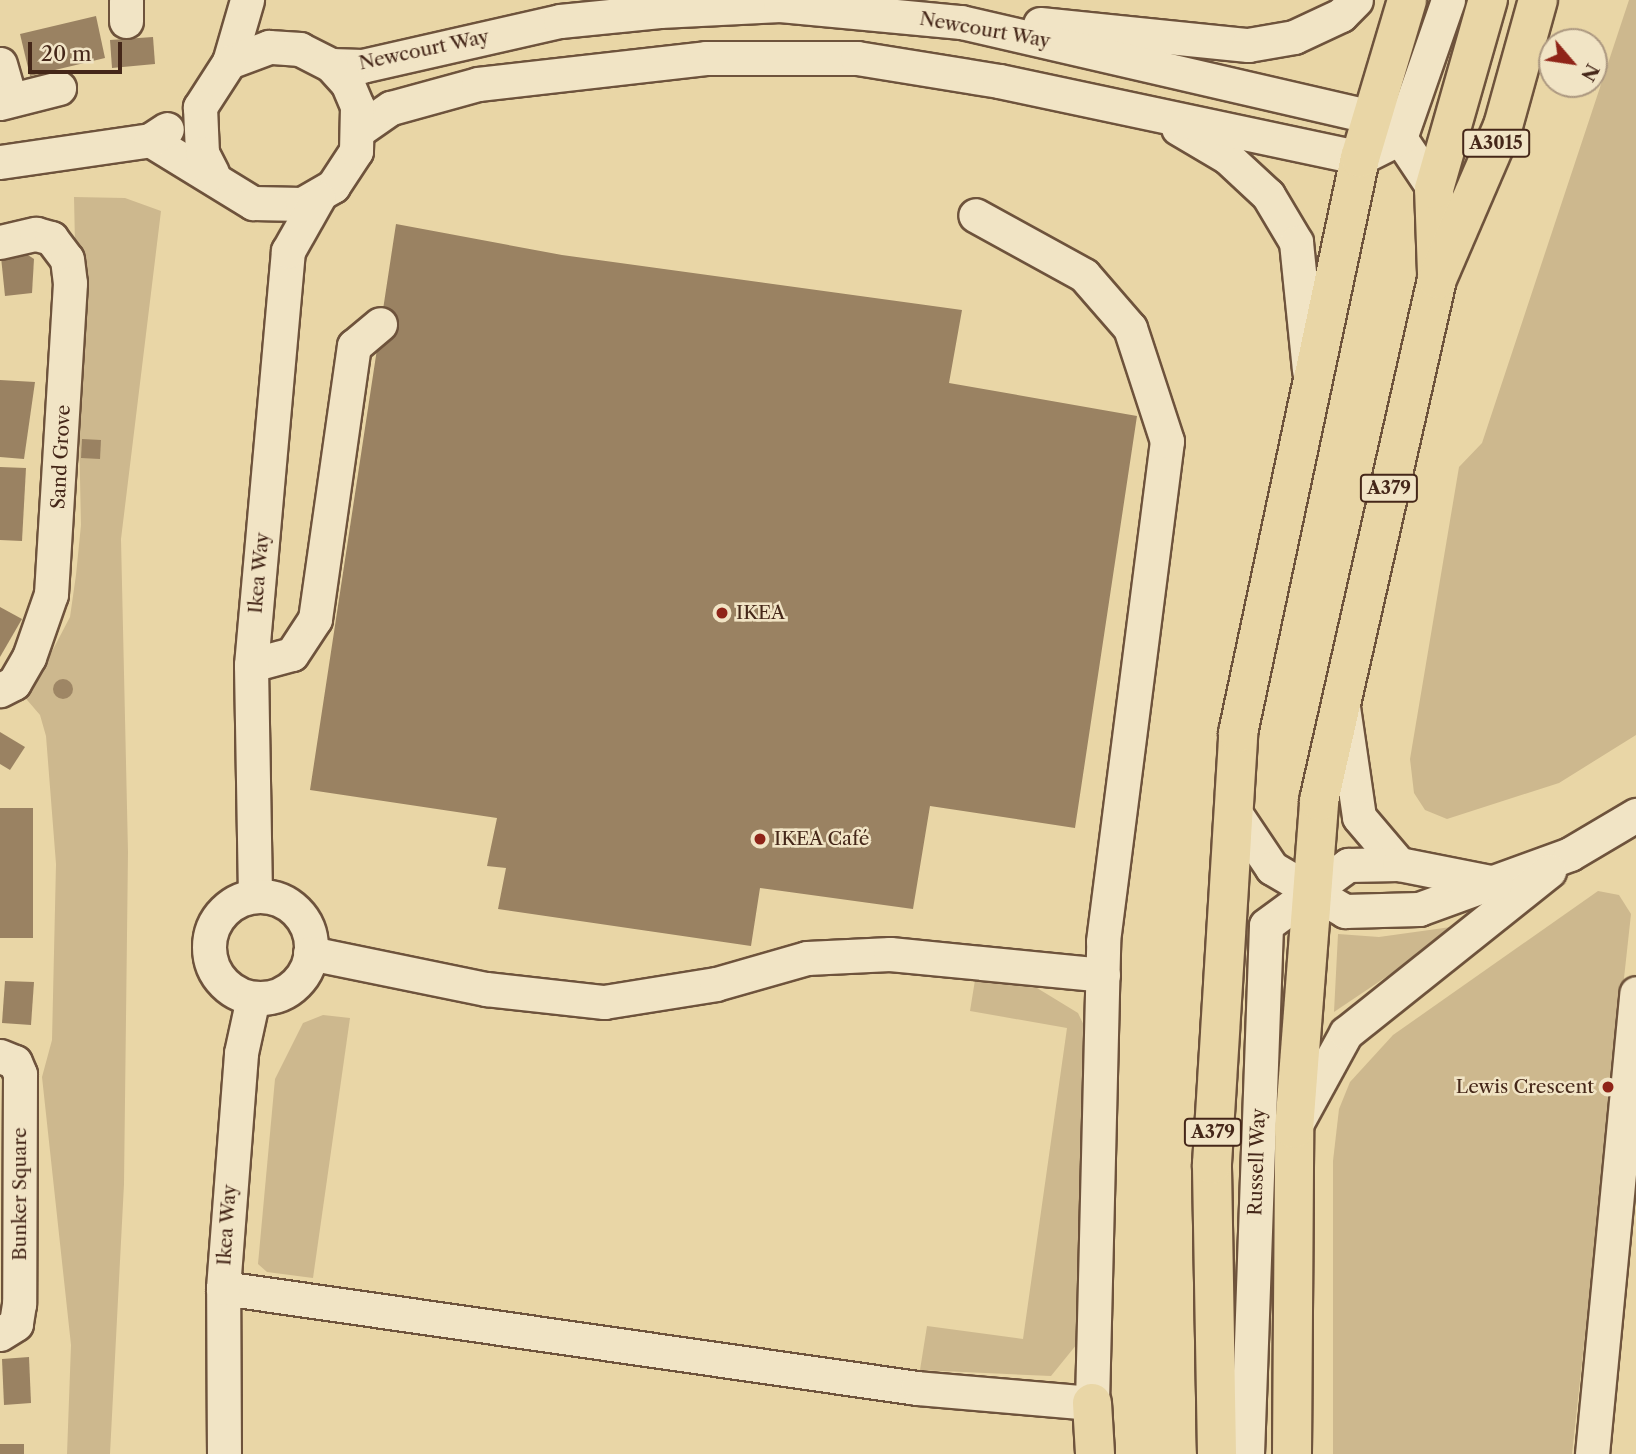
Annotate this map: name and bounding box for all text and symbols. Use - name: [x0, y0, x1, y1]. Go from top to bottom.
- street label: Newcourt Way: [917, 7, 1053, 53]
- street label: Newcourt Way: [357, 25, 491, 75]
- scale bar: [32, 28, 126, 72]
- north arrow: [1538, 28, 1608, 98]
- text: 20 m: [41, 41, 92, 66]
- text: N: [1576, 60, 1604, 85]
- road number: A3015: [1461, 128, 1531, 158]
- street label: Sand Grove: [47, 404, 75, 510]
- road number: A379: [1359, 474, 1419, 502]
- street label: Ikea Way: [244, 531, 274, 615]
- place label: IKEA: [736, 602, 785, 624]
- marker: IKEA: [714, 605, 730, 621]
- place label: IKEA Café: [774, 828, 870, 850]
- marker: IKEA Café: [752, 831, 768, 847]
- place label: Lewis Crescent: [1456, 1076, 1594, 1098]
- marker: Lewis Crescent: [1600, 1079, 1616, 1095]
- street label: Russell Way: [1244, 1107, 1270, 1217]
- road number: A379: [1183, 1118, 1243, 1147]
- street label: Bunker Square: [9, 1127, 31, 1261]
- street label: Ikea Way: [213, 1183, 241, 1267]

